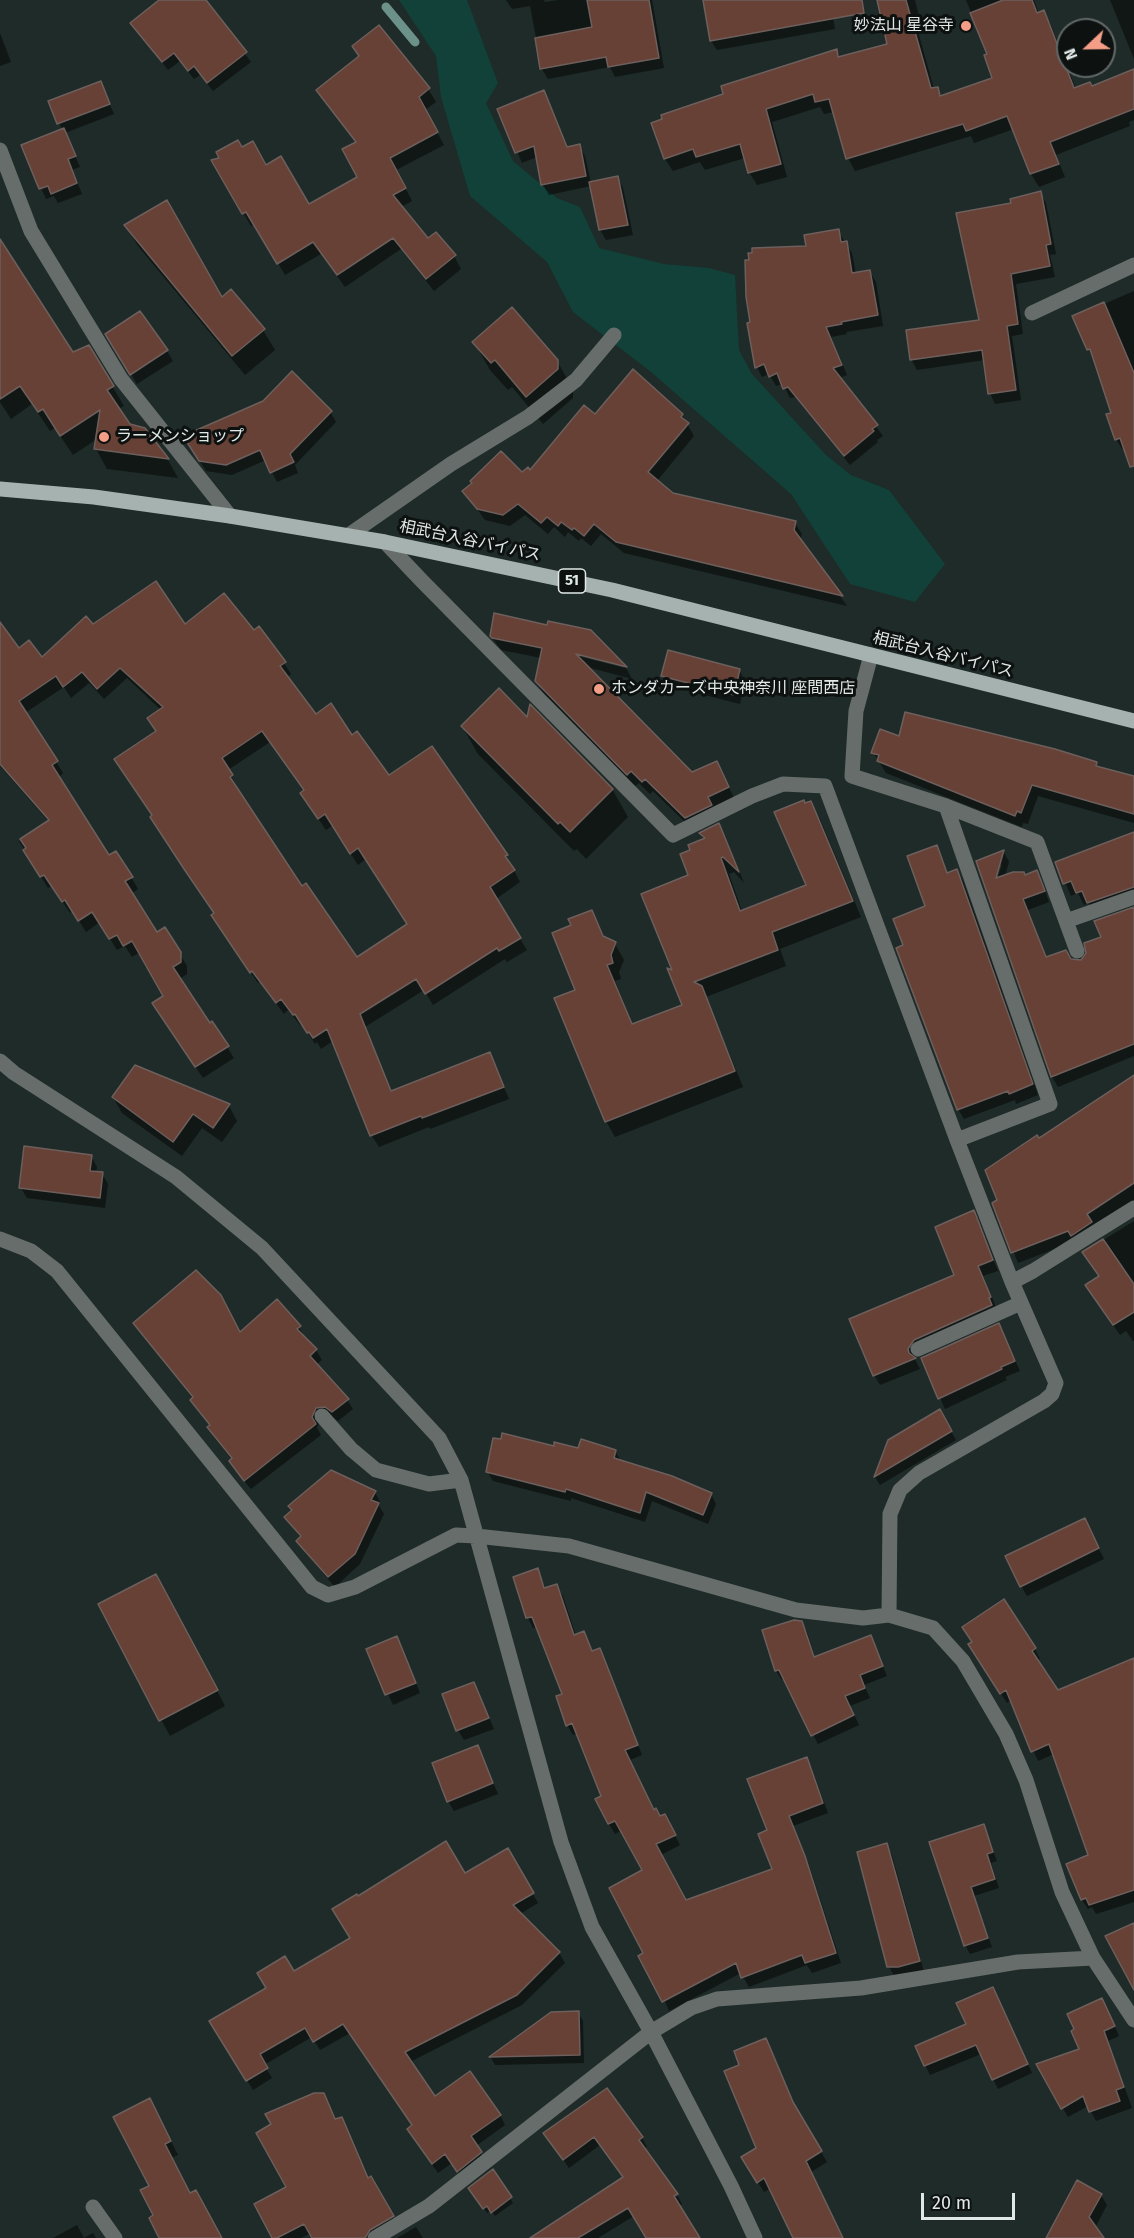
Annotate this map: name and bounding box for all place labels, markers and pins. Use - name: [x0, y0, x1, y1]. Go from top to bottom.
- place label: 妙法山 星谷寺: [854, 16, 954, 36]
- marker: 妙法山 星谷寺: [959, 19, 973, 33]
- place label: ラーメンショップ: [116, 427, 244, 447]
- marker: ラーメンショップ: [97, 430, 111, 444]
- place label: ホンダカーズ中央神奈川 座間西店: [611, 679, 855, 699]
- marker: ホンダカーズ中央神奈川 座間西店: [592, 682, 606, 696]

